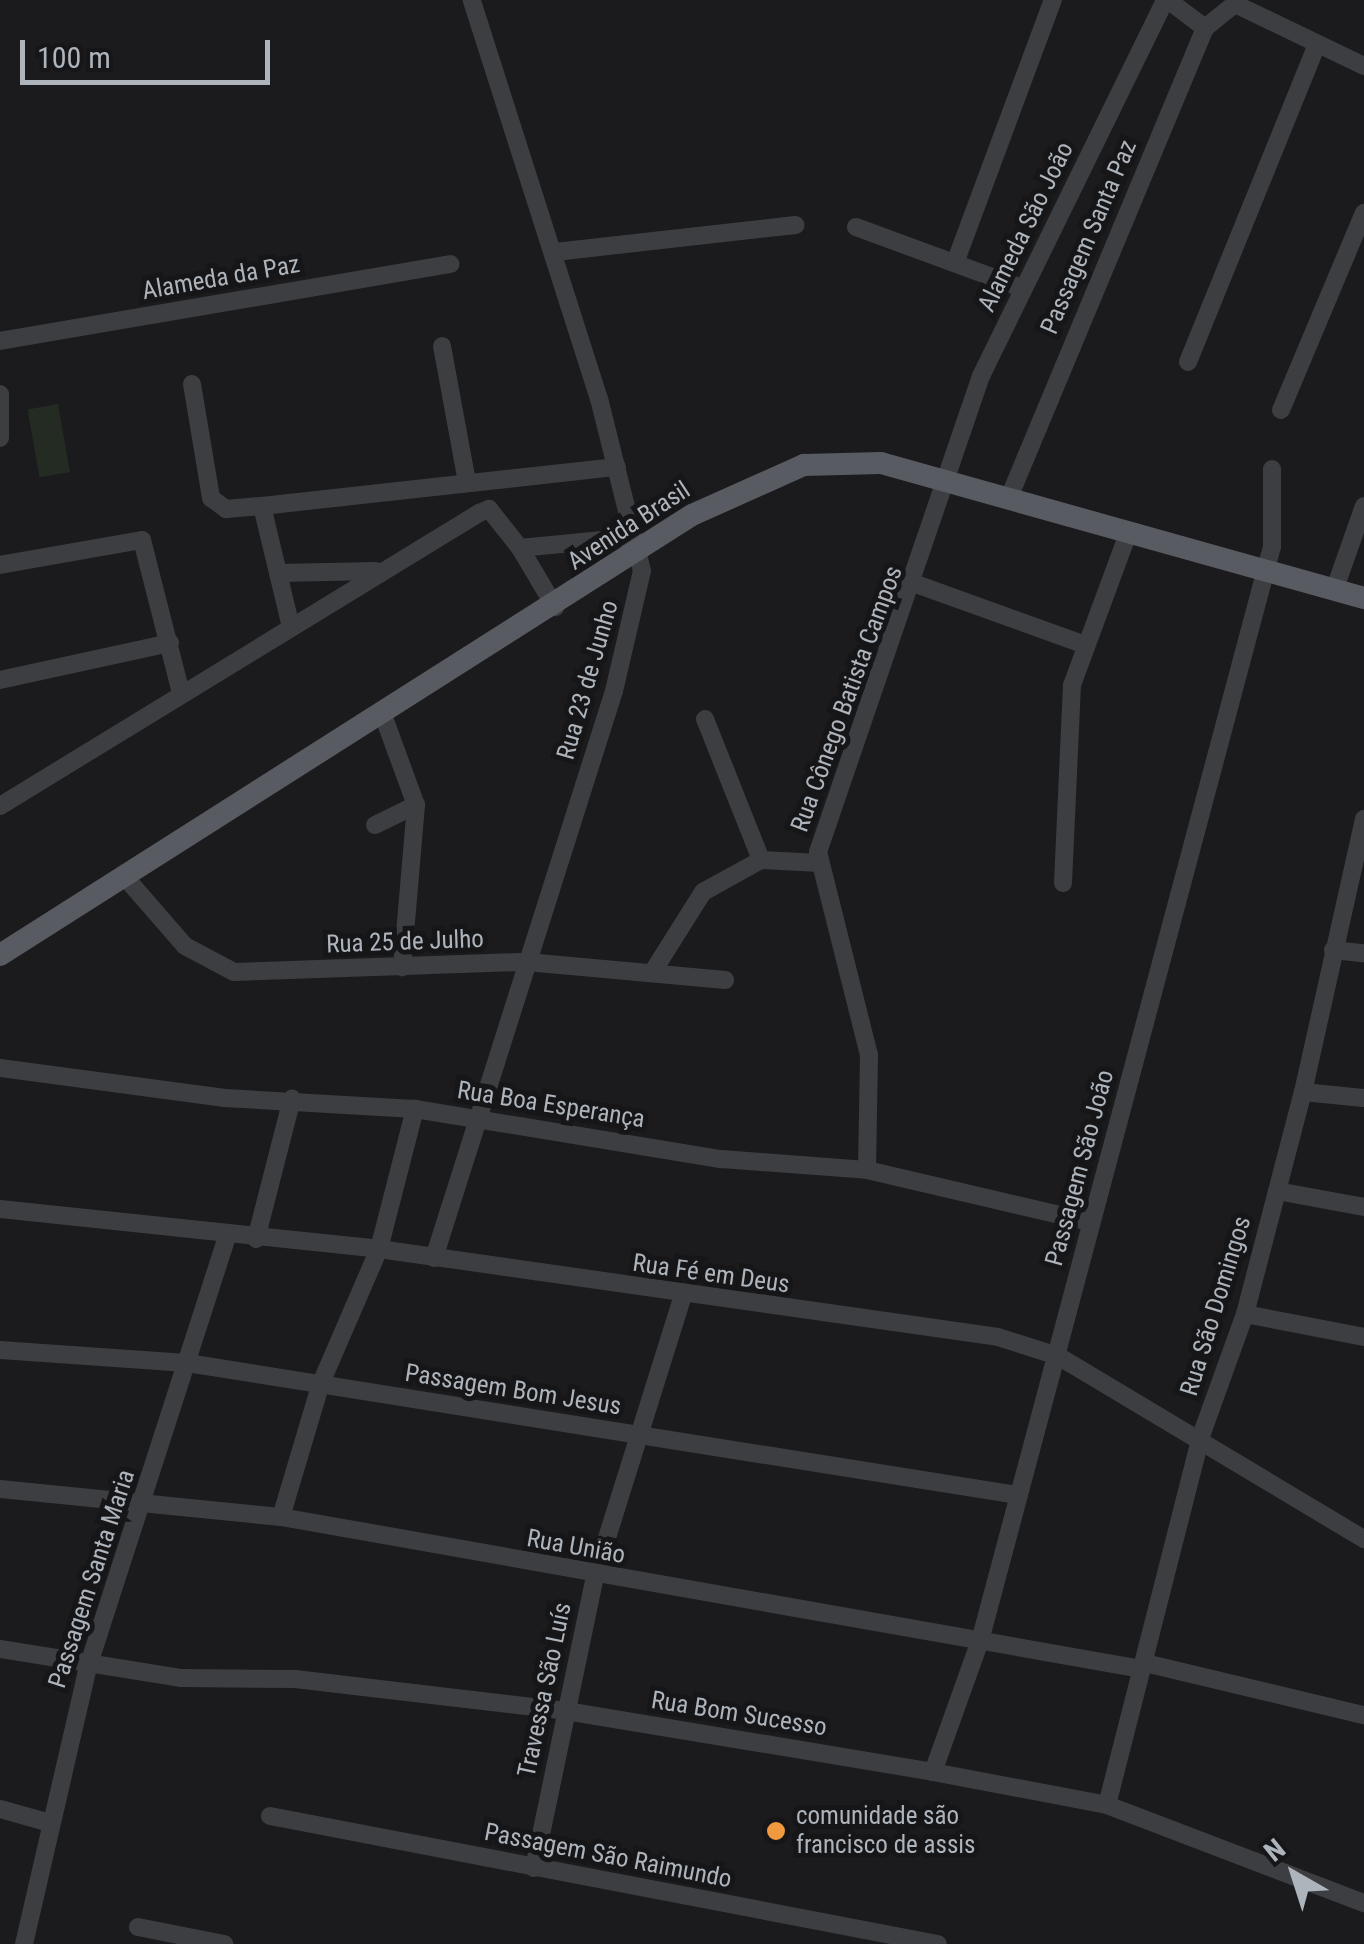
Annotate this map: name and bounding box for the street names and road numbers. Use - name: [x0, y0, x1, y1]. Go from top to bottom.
- street label: Passagem Santa Paz: [1035, 135, 1143, 339]
- street label: Alameda São João: [972, 137, 1080, 317]
- street label: Alameda da Paz: [140, 249, 302, 307]
- street label: Avenida Brasil: [562, 475, 696, 577]
- street label: Rua Cônego Batista Campos: [785, 562, 909, 836]
- street label: Rua 23 de Junho: [551, 597, 625, 763]
- street label: Rua 25 de Julho: [326, 924, 484, 960]
- street label: Passagem São João: [1039, 1067, 1121, 1269]
- street label: Rua Boa Esperança: [455, 1075, 647, 1135]
- street label: Rua São Domingos: [1174, 1213, 1258, 1399]
- street label: Rua Fé em Deus: [631, 1248, 791, 1300]
- street label: Passagem Bom Jesus: [403, 1358, 623, 1422]
- street label: Passagem Santa Maria: [43, 1466, 141, 1692]
- street label: Rua União: [524, 1524, 628, 1570]
- street label: Travessa São Luís: [512, 1600, 578, 1780]
- street label: Rua Bom Sucesso: [649, 1685, 829, 1743]
- street label: Passagem São Raimundo: [482, 1817, 734, 1895]

